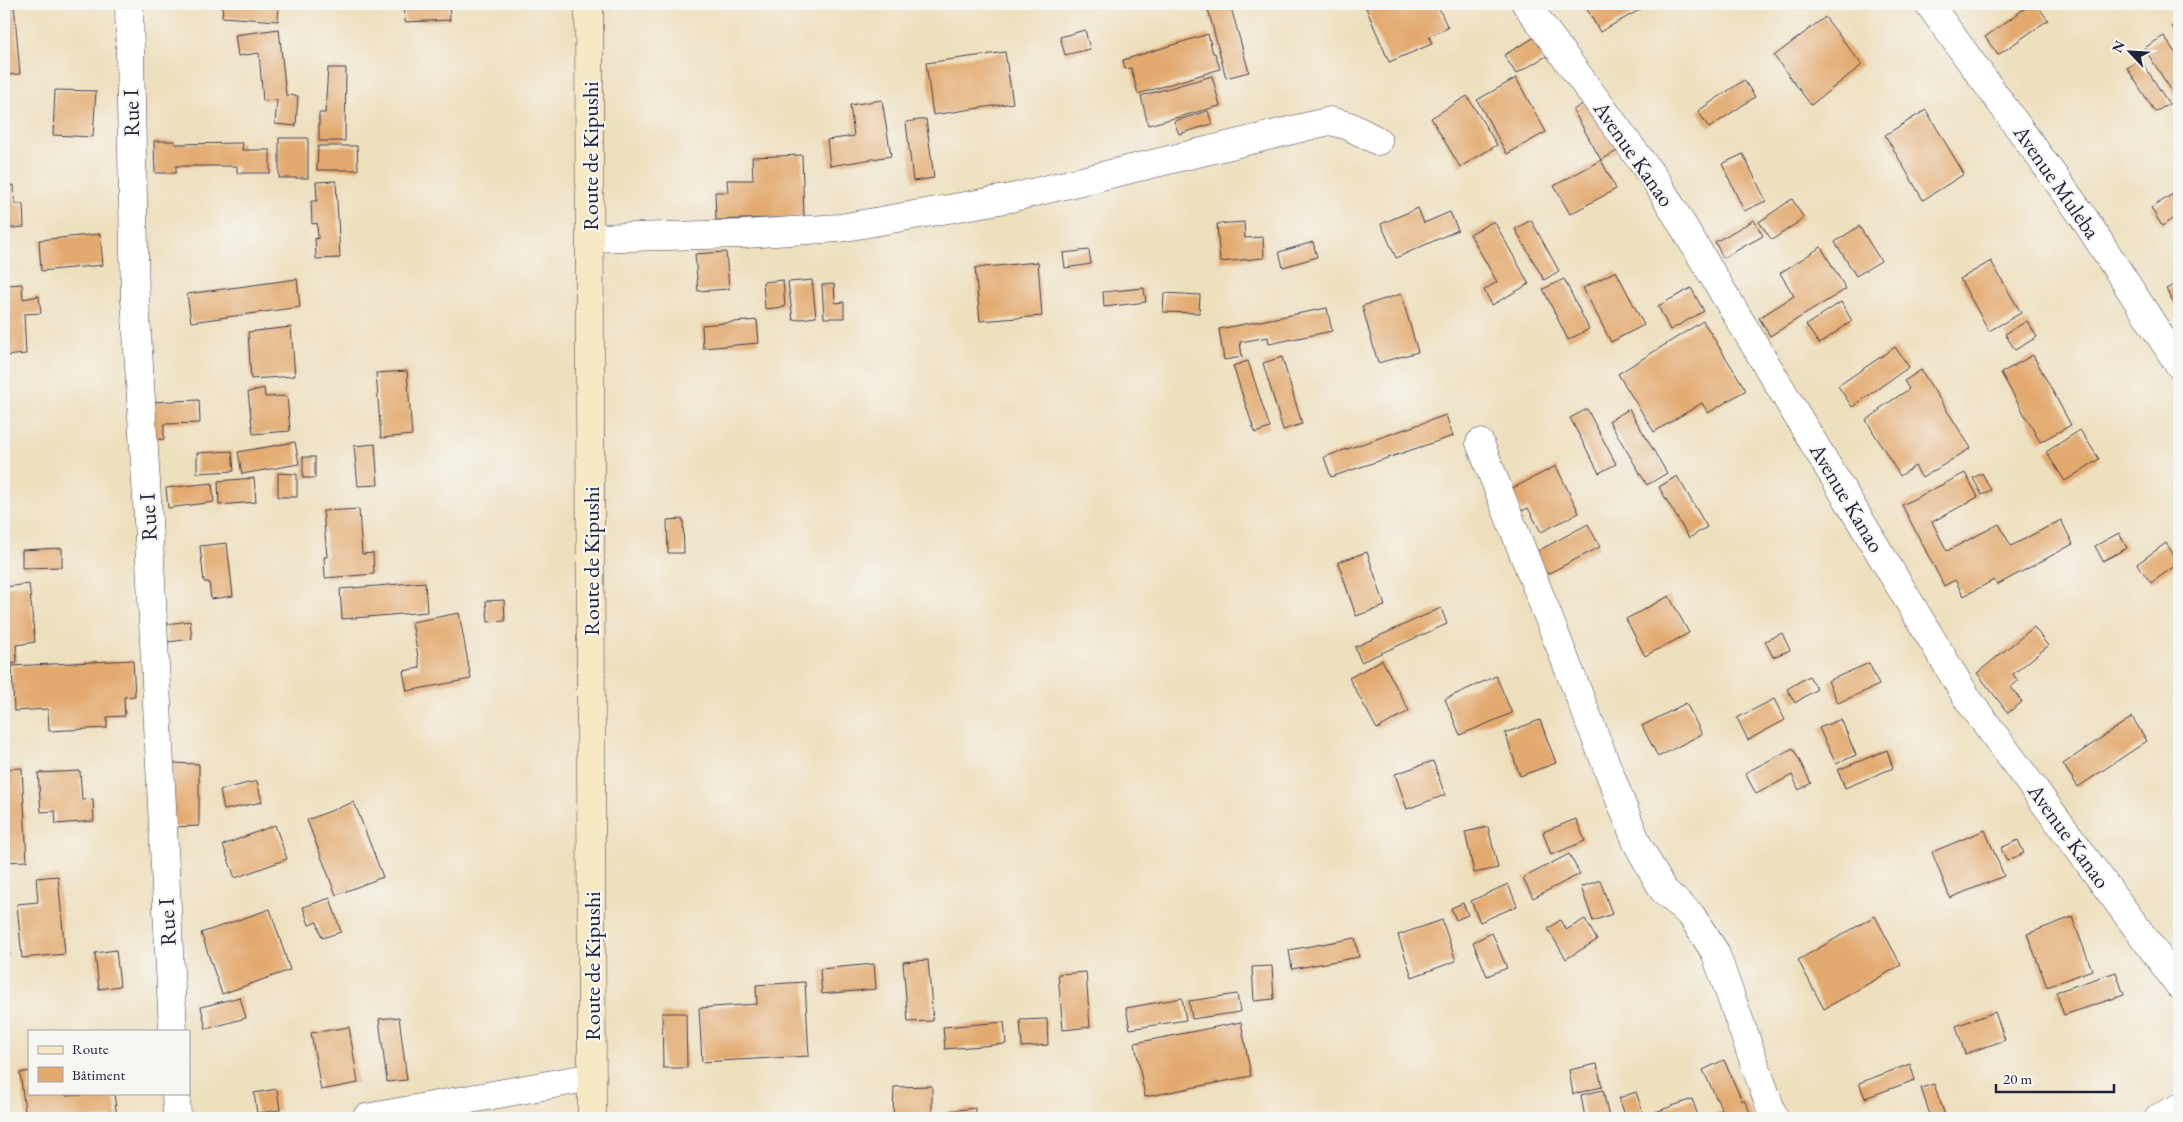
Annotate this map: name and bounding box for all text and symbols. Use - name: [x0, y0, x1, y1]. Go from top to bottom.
- north arrow: [2106, 28, 2156, 78]
- text: N: [2108, 37, 2129, 55]
- street label: Route de Kipushi: [576, 81, 605, 231]
- street label: Rue I: [116, 88, 146, 137]
- street label: Avenue Kanao: [1586, 95, 1681, 213]
- street label: Avenue Muleba: [2007, 119, 2107, 245]
- street label: Avenue Kanao: [1802, 437, 1891, 558]
- street label: Route de Kipushi: [577, 486, 606, 636]
- street label: Rue I: [132, 492, 164, 542]
- street label: Avenue Kanao: [2021, 777, 2117, 894]
- street label: Route de Kipushi: [578, 891, 607, 1041]
- street label: Rue I: [151, 897, 183, 947]
- legend: [28, 1030, 190, 1094]
- text: Route: [72, 1039, 109, 1058]
- scale bar: [1996, 1062, 2113, 1094]
- text: Bâtiment: [72, 1065, 126, 1084]
- text: 20 m: [2003, 1069, 2032, 1088]

